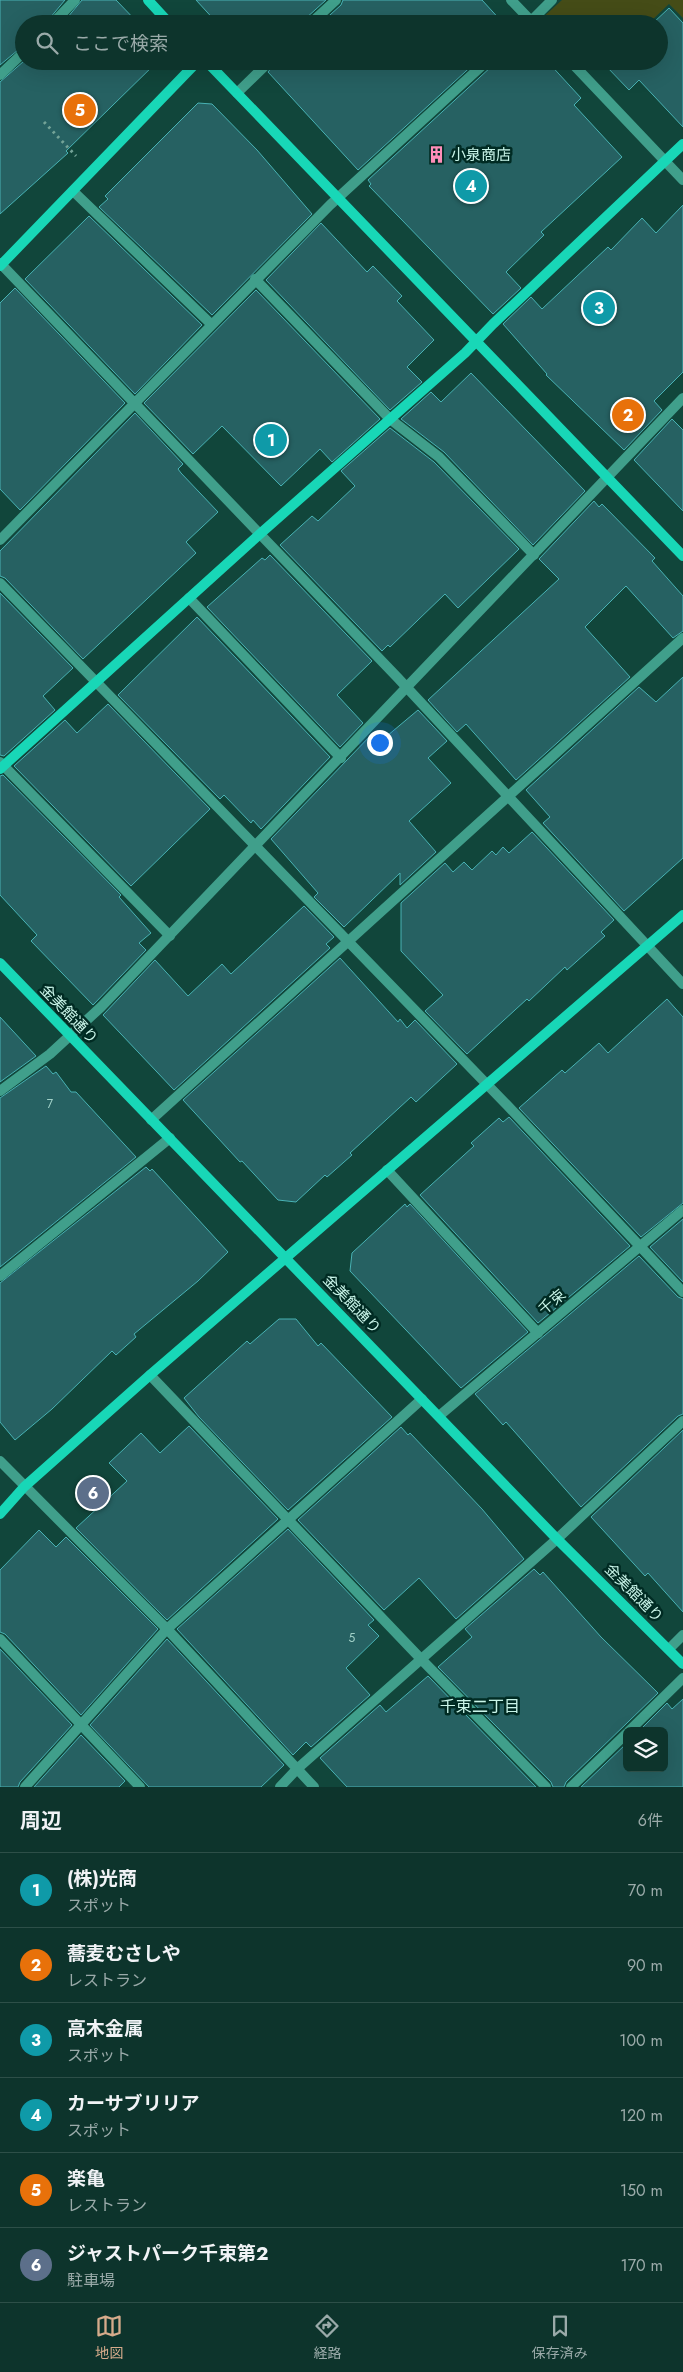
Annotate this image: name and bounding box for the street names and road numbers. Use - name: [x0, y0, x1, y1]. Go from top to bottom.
- street label: 金美館通り: [35, 979, 103, 1049]
- street label: 金美館通り: [318, 1269, 386, 1339]
- street label: 千束: [533, 1284, 571, 1320]
- street label: 金美館通り: [600, 1559, 668, 1627]

